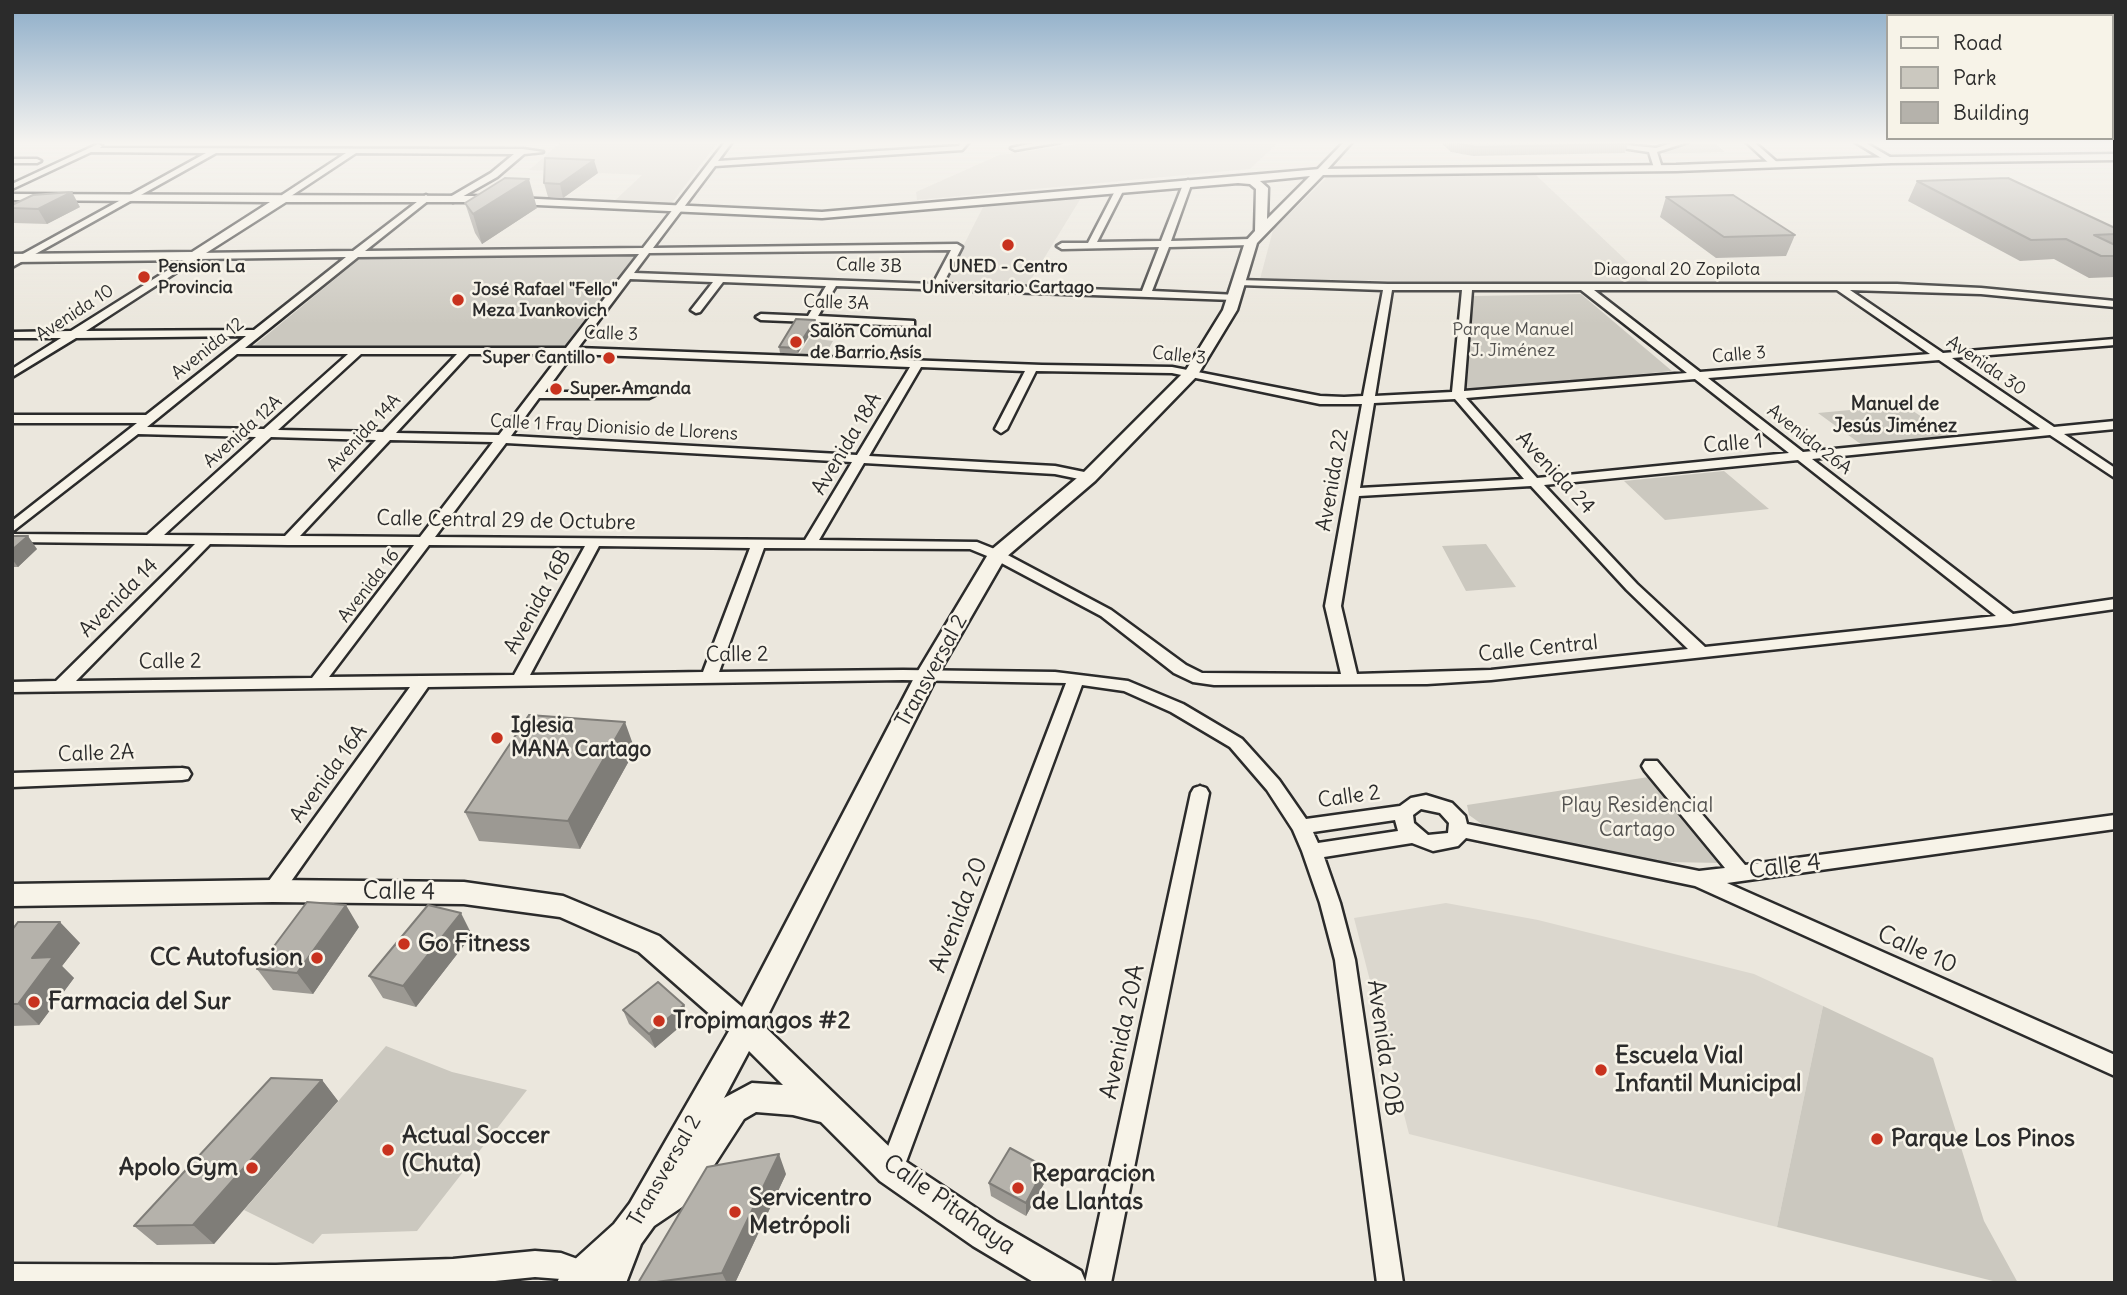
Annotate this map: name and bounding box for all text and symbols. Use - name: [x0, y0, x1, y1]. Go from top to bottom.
- legend: [1885, 14, 2113, 140]
- text: Road: [1953, 29, 2002, 56]
- text: Park: [1953, 64, 1996, 91]
- text: Building: [1953, 99, 2029, 126]
- marker: UNED - Centro Universitario Cartago: [1000, 237, 1016, 253]
- street label: Calle 3B: [836, 254, 902, 278]
- place label: Pension La Provincia: [158, 256, 245, 298]
- place label: UNED - Centro Universitario Cartago: [922, 256, 1094, 298]
- street label: Diagonal 20 Zopilota: [1594, 259, 1760, 281]
- marker: Pension La Provincia: [136, 269, 152, 285]
- place label: José Rafael "Fello" Meza Ivankovich: [472, 279, 618, 322]
- street label: Avenida 10: [32, 280, 118, 346]
- street label: Calle 3A: [803, 291, 869, 315]
- marker: José Rafael "Fello" Meza Ivankovich: [450, 292, 466, 308]
- street label: Avenida 12: [168, 313, 248, 385]
- park label: Parque Manuel J. Jiménez: [1452, 319, 1574, 362]
- place label: Salón Comunal de Barrio Asís: [810, 321, 932, 364]
- street label: Calle 3: [584, 322, 638, 346]
- street label: Avenida 30: [1942, 331, 2030, 401]
- marker: Salón Comunal de Barrio Asís: [788, 334, 804, 350]
- street label: Calle 3: [1151, 342, 1207, 370]
- street label: Calle 3: [1711, 342, 1767, 368]
- place label: Super Cantillo: [482, 347, 595, 369]
- marker: Super Cantillo: [601, 350, 617, 366]
- place label: Super Amanda: [570, 378, 691, 400]
- marker: Super Amanda: [548, 381, 564, 397]
- street label: Avenida 18A: [807, 388, 887, 500]
- street label: Avenida 14A: [322, 390, 406, 476]
- street label: Avenida 12A: [199, 391, 287, 473]
- district label: Manuel de Jesús Jiménez: [1833, 394, 1957, 438]
- street label: Avenida 26A: [1762, 400, 1856, 480]
- street label: Calle 1 Fray Dionisio de Llorens: [489, 411, 739, 445]
- street label: Avenida 24: [1510, 426, 1600, 520]
- street label: Avenida 22: [1312, 427, 1354, 533]
- street label: Calle 1: [1702, 429, 1764, 459]
- street label: Calle Central 29 de Octubre: [376, 506, 636, 536]
- street label: Avenida 16: [334, 545, 404, 627]
- street label: Avenida 16B: [499, 545, 577, 659]
- street label: Avenida 14: [74, 553, 164, 643]
- street label: Transversal 2: [891, 610, 973, 732]
- street label: Calle Central: [1477, 630, 1599, 668]
- street label: Calle 2: [705, 642, 769, 668]
- street label: Calle 2: [138, 649, 202, 675]
- place label: Iglesia MANA Cartago: [511, 713, 651, 763]
- street label: Avenida 16A: [285, 720, 373, 828]
- marker: Iglesia MANA Cartago: [489, 730, 505, 746]
- street label: Calle 2A: [57, 740, 135, 768]
- street label: Calle 2: [1316, 780, 1382, 814]
- park label: Play Residencial Cartago: [1561, 793, 1713, 843]
- street label: Calle 4: [1747, 848, 1823, 886]
- street label: Avenida 20: [924, 853, 994, 977]
- street label: Calle 4: [362, 877, 436, 907]
- street label: Calle 10: [1873, 920, 1961, 980]
- place label: Go Fitness: [418, 930, 530, 958]
- marker: Go Fitness: [396, 936, 412, 952]
- place label: CC Autofusion: [150, 944, 303, 972]
- marker: CC Autofusion: [309, 950, 325, 966]
- street label: Avenida 20A: [1095, 962, 1151, 1102]
- street label: Avenida 20B: [1360, 978, 1408, 1118]
- place label: Farmacia del Sur: [48, 988, 231, 1016]
- marker: Farmacia del Sur: [26, 994, 42, 1010]
- place label: Tropimangos #2: [673, 1007, 851, 1035]
- marker: Tropimangos #2: [651, 1013, 667, 1029]
- place label: Escuela Vial Infantil Municipal: [1615, 1042, 1801, 1098]
- marker: Escuela Vial Infantil Municipal: [1593, 1062, 1609, 1078]
- street label: Transversal 2: [623, 1111, 707, 1231]
- place label: Actual Soccer (Chuta): [402, 1122, 550, 1178]
- place label: Parque Los Pinos: [1891, 1125, 2075, 1153]
- marker: Parque Los Pinos: [1869, 1131, 1885, 1147]
- marker: Actual Soccer (Chuta): [380, 1142, 396, 1158]
- street label: Calle Pitahaya: [877, 1149, 1021, 1261]
- place label: Apolo Gym: [119, 1154, 238, 1182]
- marker: Apolo Gym: [244, 1160, 260, 1176]
- place label: Reparacion de Llantas: [1032, 1160, 1155, 1216]
- marker: Reparacion de Llantas: [1010, 1180, 1026, 1196]
- place label: Servicentro Metrópoli: [749, 1184, 872, 1240]
- marker: Servicentro Metrópoli: [727, 1204, 743, 1220]

